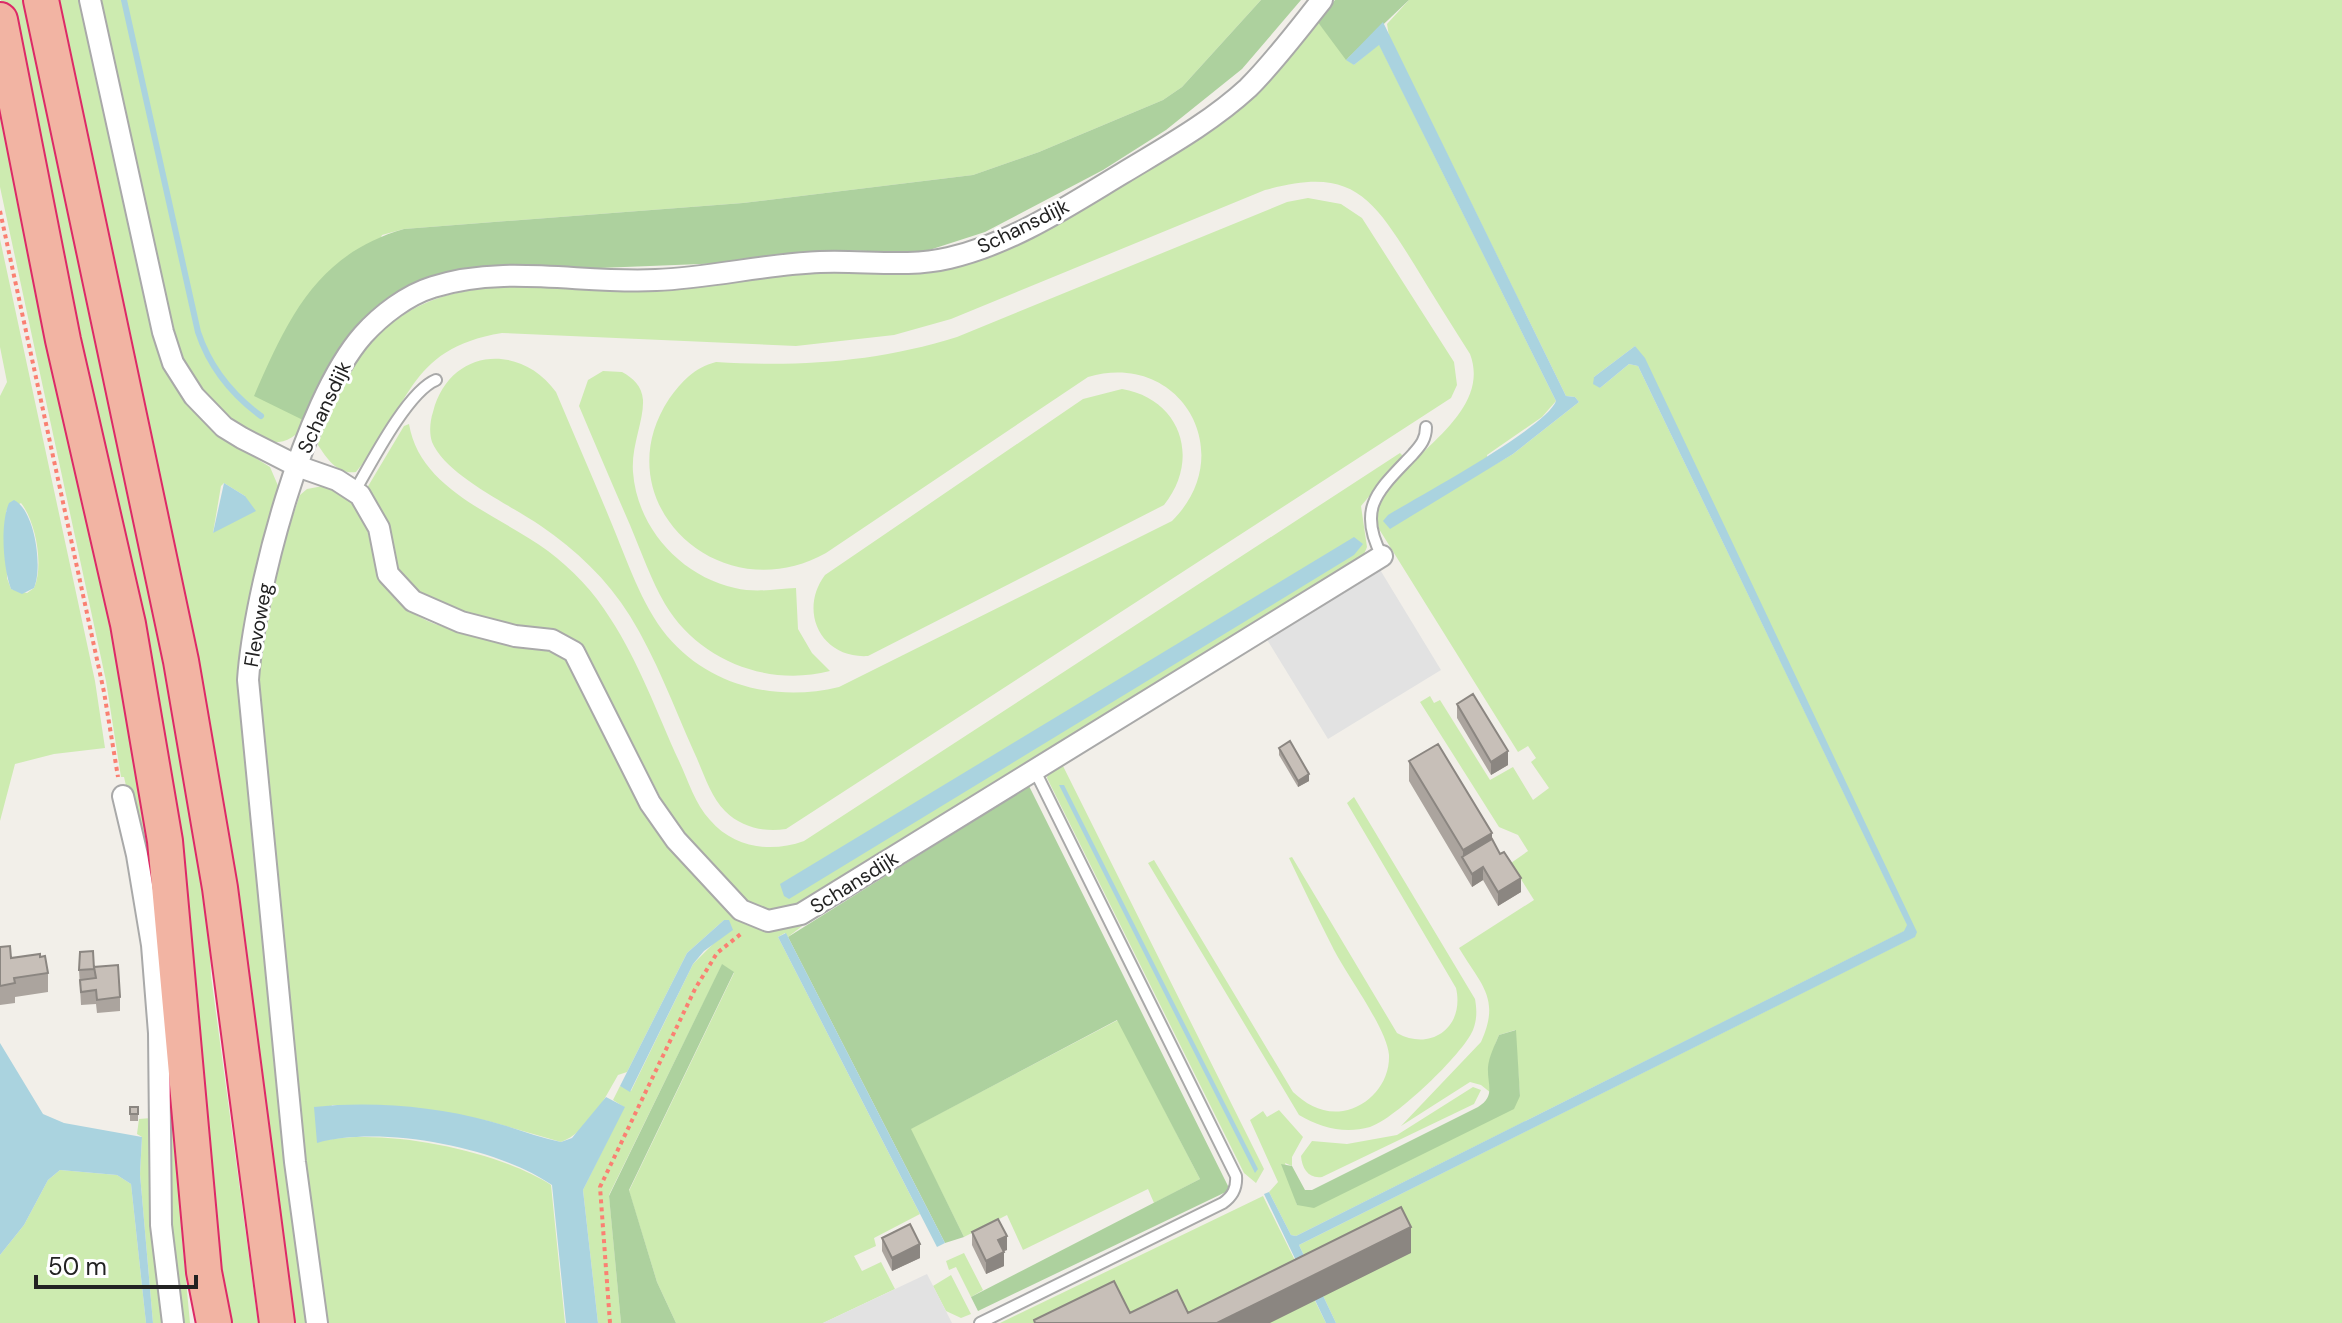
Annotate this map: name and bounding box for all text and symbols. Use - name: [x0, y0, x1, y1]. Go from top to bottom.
- street label: Schansdijk: [973, 193, 1073, 259]
- street label: Schansdijk: [291, 357, 357, 457]
- street label: Flevoweg: [238, 581, 278, 669]
- street label: Schansdijk: [805, 845, 903, 919]
- scale bar: [36, 1239, 196, 1289]
- text: 50 m: [48, 1251, 107, 1282]

